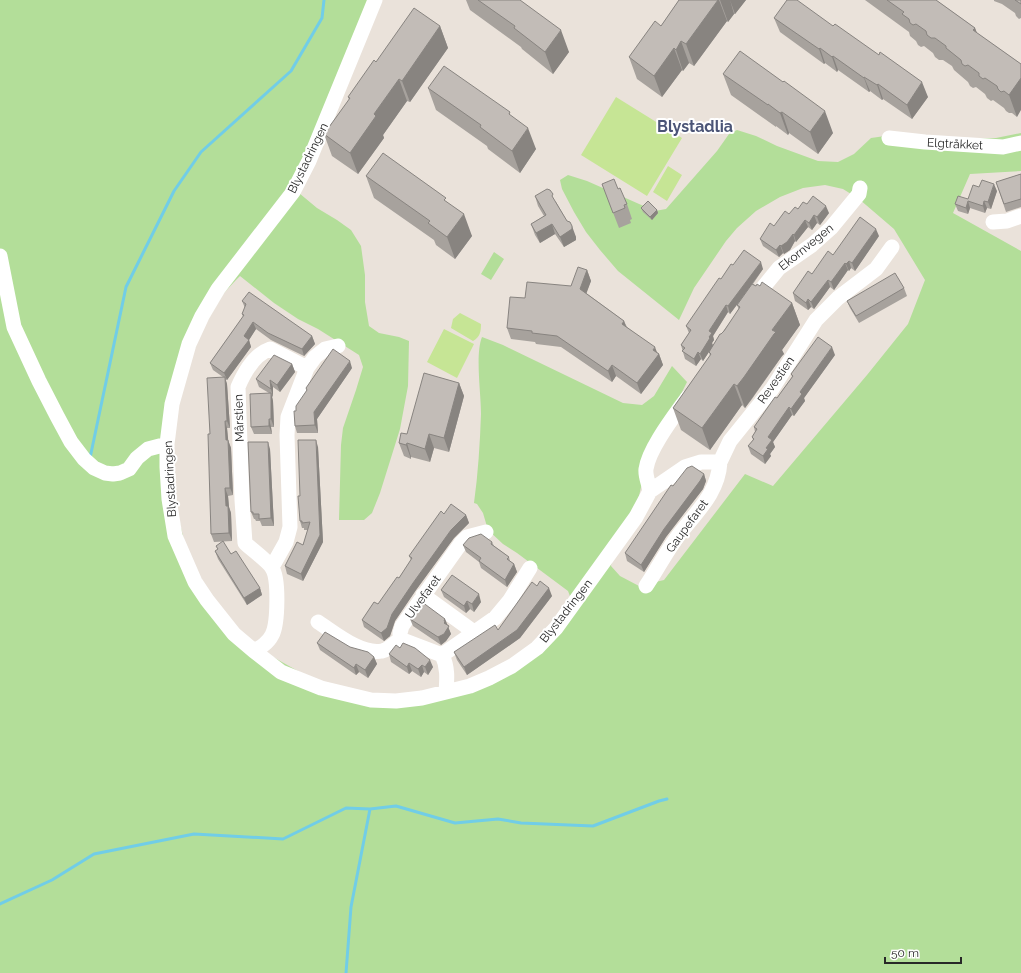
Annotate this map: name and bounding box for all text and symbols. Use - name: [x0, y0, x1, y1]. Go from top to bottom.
- district label: Blystadlia: [657, 117, 733, 136]
- street label: Blystadringen: [285, 121, 331, 195]
- street label: Elgtråkket: [927, 136, 983, 152]
- street label: Ekornvegen: [776, 221, 836, 273]
- street label: Revestien: [755, 354, 797, 406]
- street label: Mårstien: [231, 394, 247, 442]
- street label: Blystadringen: [161, 440, 179, 518]
- street label: Gaupefaret: [663, 497, 711, 555]
- street label: Ulvefaret: [402, 572, 444, 622]
- street label: Blystadringen: [537, 577, 595, 645]
- scale bar: [885, 939, 961, 965]
- text: 50 m: [891, 946, 919, 960]

